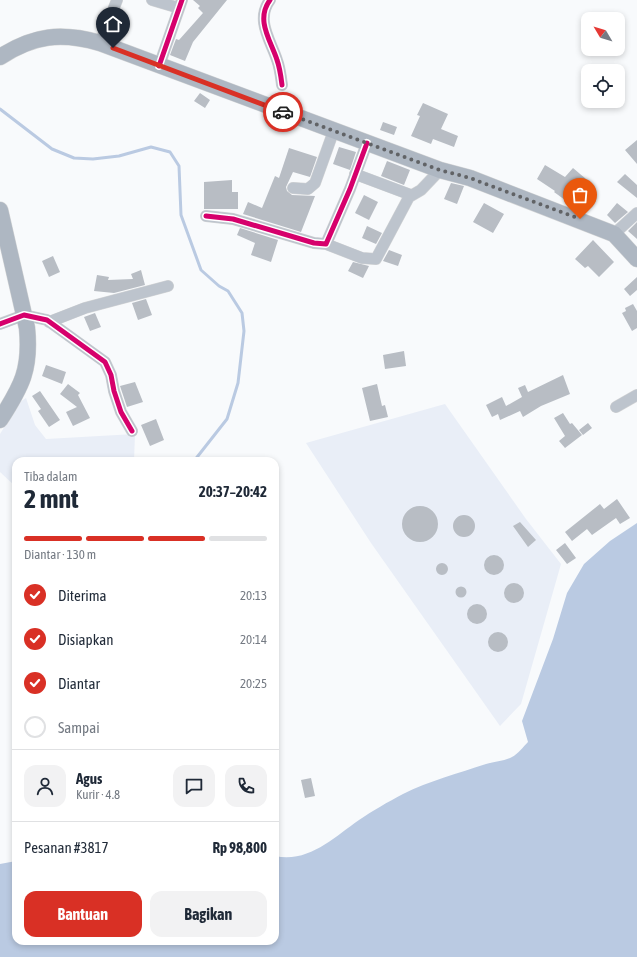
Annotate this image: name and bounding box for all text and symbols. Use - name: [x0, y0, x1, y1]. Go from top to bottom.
- pin: [96, 7.0, 130, 48]
- north arrow: [581, 12, 625, 56]
- map controls: [581, 12, 625, 108]
- icon: home: [102, 13, 124, 35]
- button: locate: [581, 64, 625, 108]
- courier: [263, 92, 303, 132]
- icon: car: [272, 101, 294, 123]
- pin: [563, 178, 597, 219]
- icon: bag: [569, 184, 591, 206]
- text: Tiba dalam: [24, 469, 77, 484]
- text: 20:37–20:42: [199, 483, 267, 500]
- text: 2 mnt: [24, 484, 79, 514]
- text: Diantar · 130 m: [24, 547, 96, 562]
- icon: check: [24, 584, 46, 606]
- text: Diterima: [58, 587, 106, 604]
- text: 20:13: [240, 588, 267, 603]
- icon: check: [24, 628, 46, 650]
- text: Disiapkan: [58, 631, 114, 648]
- text: 20:14: [240, 632, 267, 647]
- icon: check: [24, 672, 46, 694]
- text: Diantar: [58, 675, 100, 692]
- text: 20:25: [240, 676, 267, 691]
- text: Sampai: [58, 719, 100, 736]
- button: person: [24, 765, 66, 807]
- button: chat: [173, 765, 215, 807]
- button: phone: [225, 765, 267, 807]
- text: Agus: [76, 770, 102, 787]
- text: Kurir · 4.8: [76, 787, 120, 802]
- text: Pesanan #3817: [24, 839, 109, 856]
- text: Rp 98,800: [212, 839, 267, 856]
- button: Bantuan: [24, 891, 142, 937]
- button: Bagikan: [150, 891, 267, 937]

